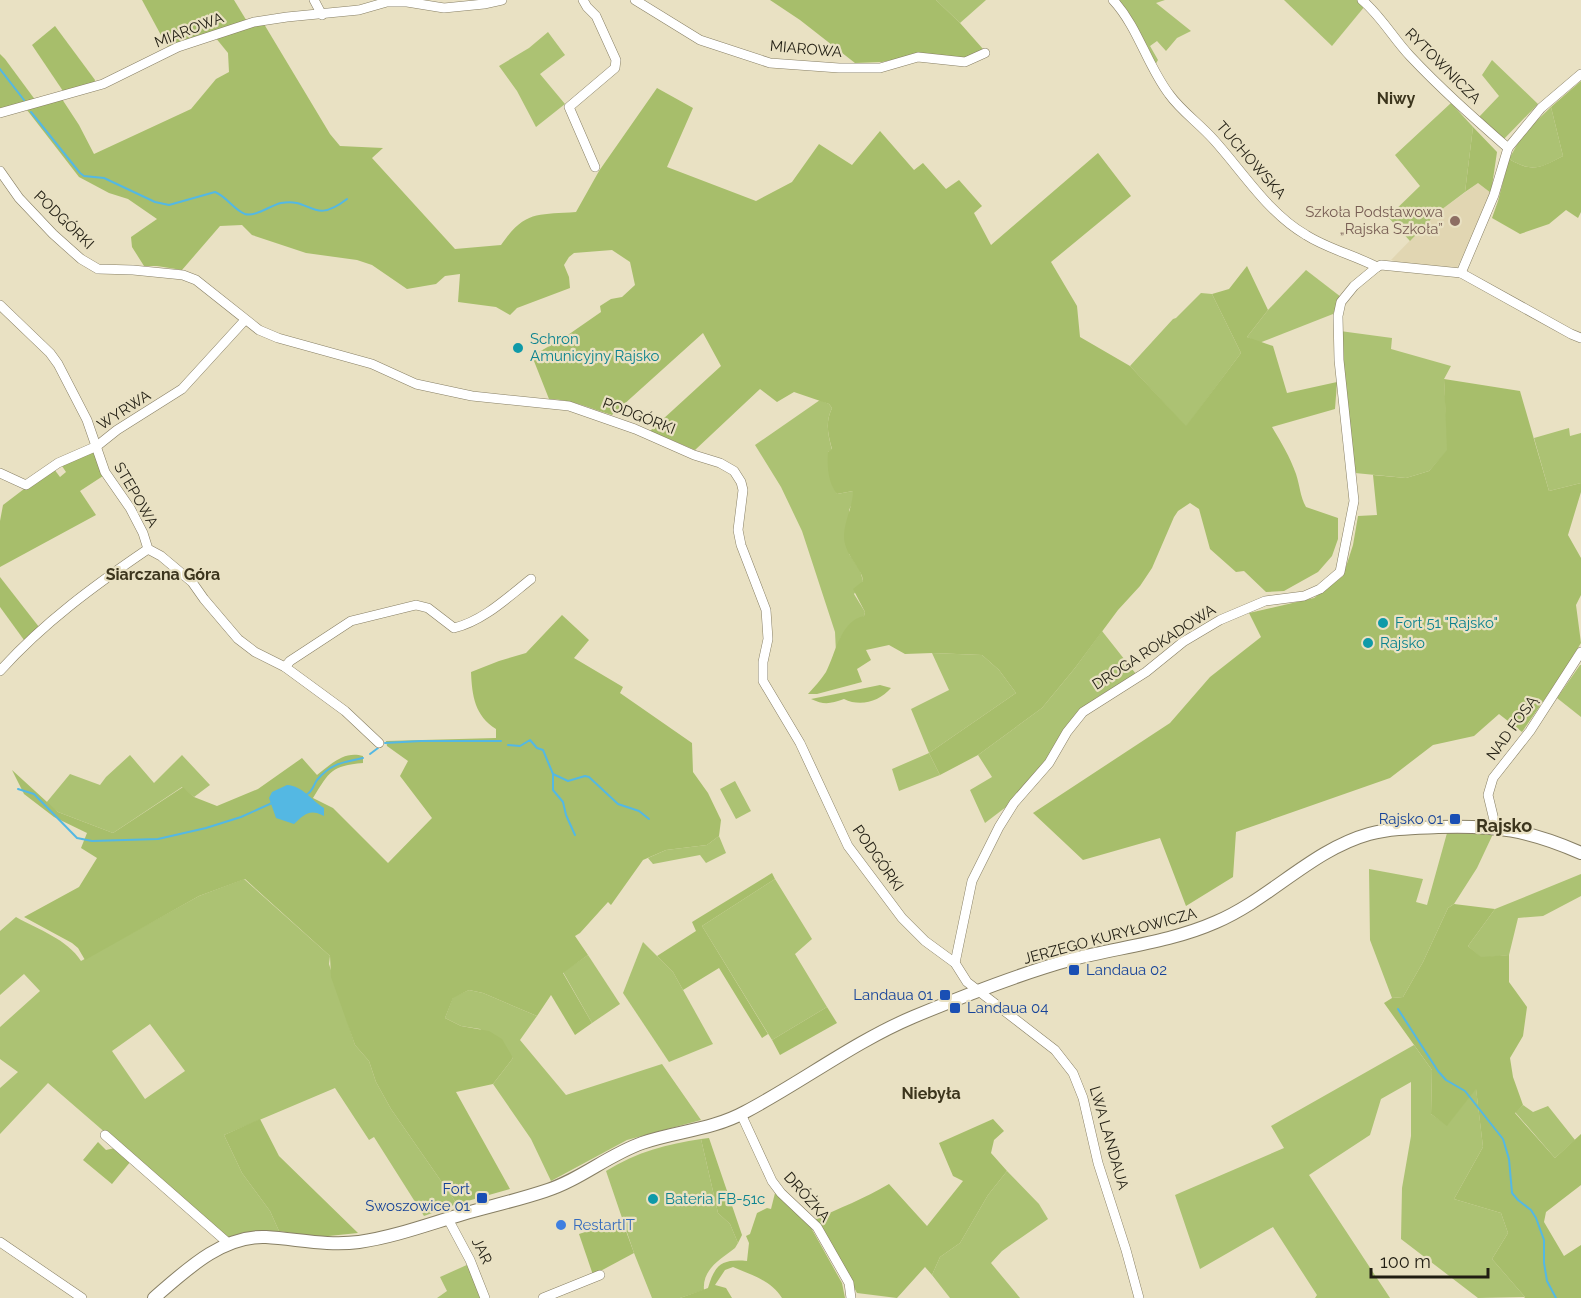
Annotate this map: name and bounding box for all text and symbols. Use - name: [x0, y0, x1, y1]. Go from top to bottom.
- street label: MIAROWA: [152, 9, 226, 51]
- street label: RYTOWNICZA: [1401, 24, 1485, 108]
- street label: MIAROWA: [769, 37, 843, 61]
- district label: Niwy: [1377, 89, 1415, 108]
- street label: TUCHOWSKA: [1212, 117, 1290, 203]
- street label: PODGÓRKI: [30, 187, 98, 253]
- place label: Szkoła Podstawowa „Rajska Szkoła”: [1305, 203, 1443, 238]
- marker: Szkoła Podstawowa „Rajska Szkoła”: [1448, 214, 1462, 228]
- place label: Schron Amunicyjny Rajsko: [530, 330, 660, 365]
- marker: Schron Amunicyjny Rajsko: [511, 341, 525, 355]
- street label: WYRWA: [94, 386, 154, 434]
- street label: PODGÓRKI: [600, 394, 678, 438]
- street label: STEPOWA: [110, 459, 162, 531]
- district label: Siarczana Góra: [106, 565, 220, 584]
- street label: DROGA ROKADOWA: [1089, 600, 1219, 694]
- place label: Fort 51 "Rajsko": [1395, 614, 1498, 632]
- marker: Fort 51 "Rajsko": [1376, 616, 1390, 630]
- place label: Rajsko: [1380, 634, 1425, 652]
- marker: Rajsko: [1361, 636, 1375, 650]
- street label: NAD FOSĄ: [1483, 692, 1541, 764]
- place label: Rajsko 01: [1379, 810, 1444, 828]
- marker: Rajsko 01: [1448, 812, 1462, 826]
- district label: Rajsko: [1476, 815, 1532, 836]
- street label: PODGÓRKI: [849, 822, 907, 894]
- street label: JERZEGO KURYŁOWICZA: [1021, 904, 1199, 968]
- place label: Landaua 02: [1086, 961, 1167, 979]
- marker: Landaua 02: [1067, 963, 1081, 977]
- place label: Landaua 01: [853, 986, 934, 1004]
- marker: Landaua 01: [938, 988, 952, 1002]
- place label: Landaua 04: [967, 999, 1048, 1017]
- marker: Landaua 04: [948, 1001, 962, 1015]
- district label: Niebyła: [901, 1084, 961, 1103]
- street label: LWA LANDAUA: [1086, 1084, 1132, 1192]
- street label: DRÓŻKA: [780, 1168, 835, 1226]
- place label: Fort Swoszowice 01: [365, 1180, 471, 1215]
- place label: Bateria FB-51c: [665, 1190, 765, 1208]
- marker: Fort Swoszowice 01: [475, 1191, 489, 1205]
- marker: Bateria FB-51c: [646, 1192, 660, 1206]
- place label: RestartIT: [573, 1216, 635, 1234]
- marker: RestartIT: [554, 1218, 568, 1232]
- street label: JAR: [468, 1235, 496, 1267]
- scale bar: [1371, 1241, 1488, 1279]
- text: 100 m: [1380, 1251, 1431, 1272]

